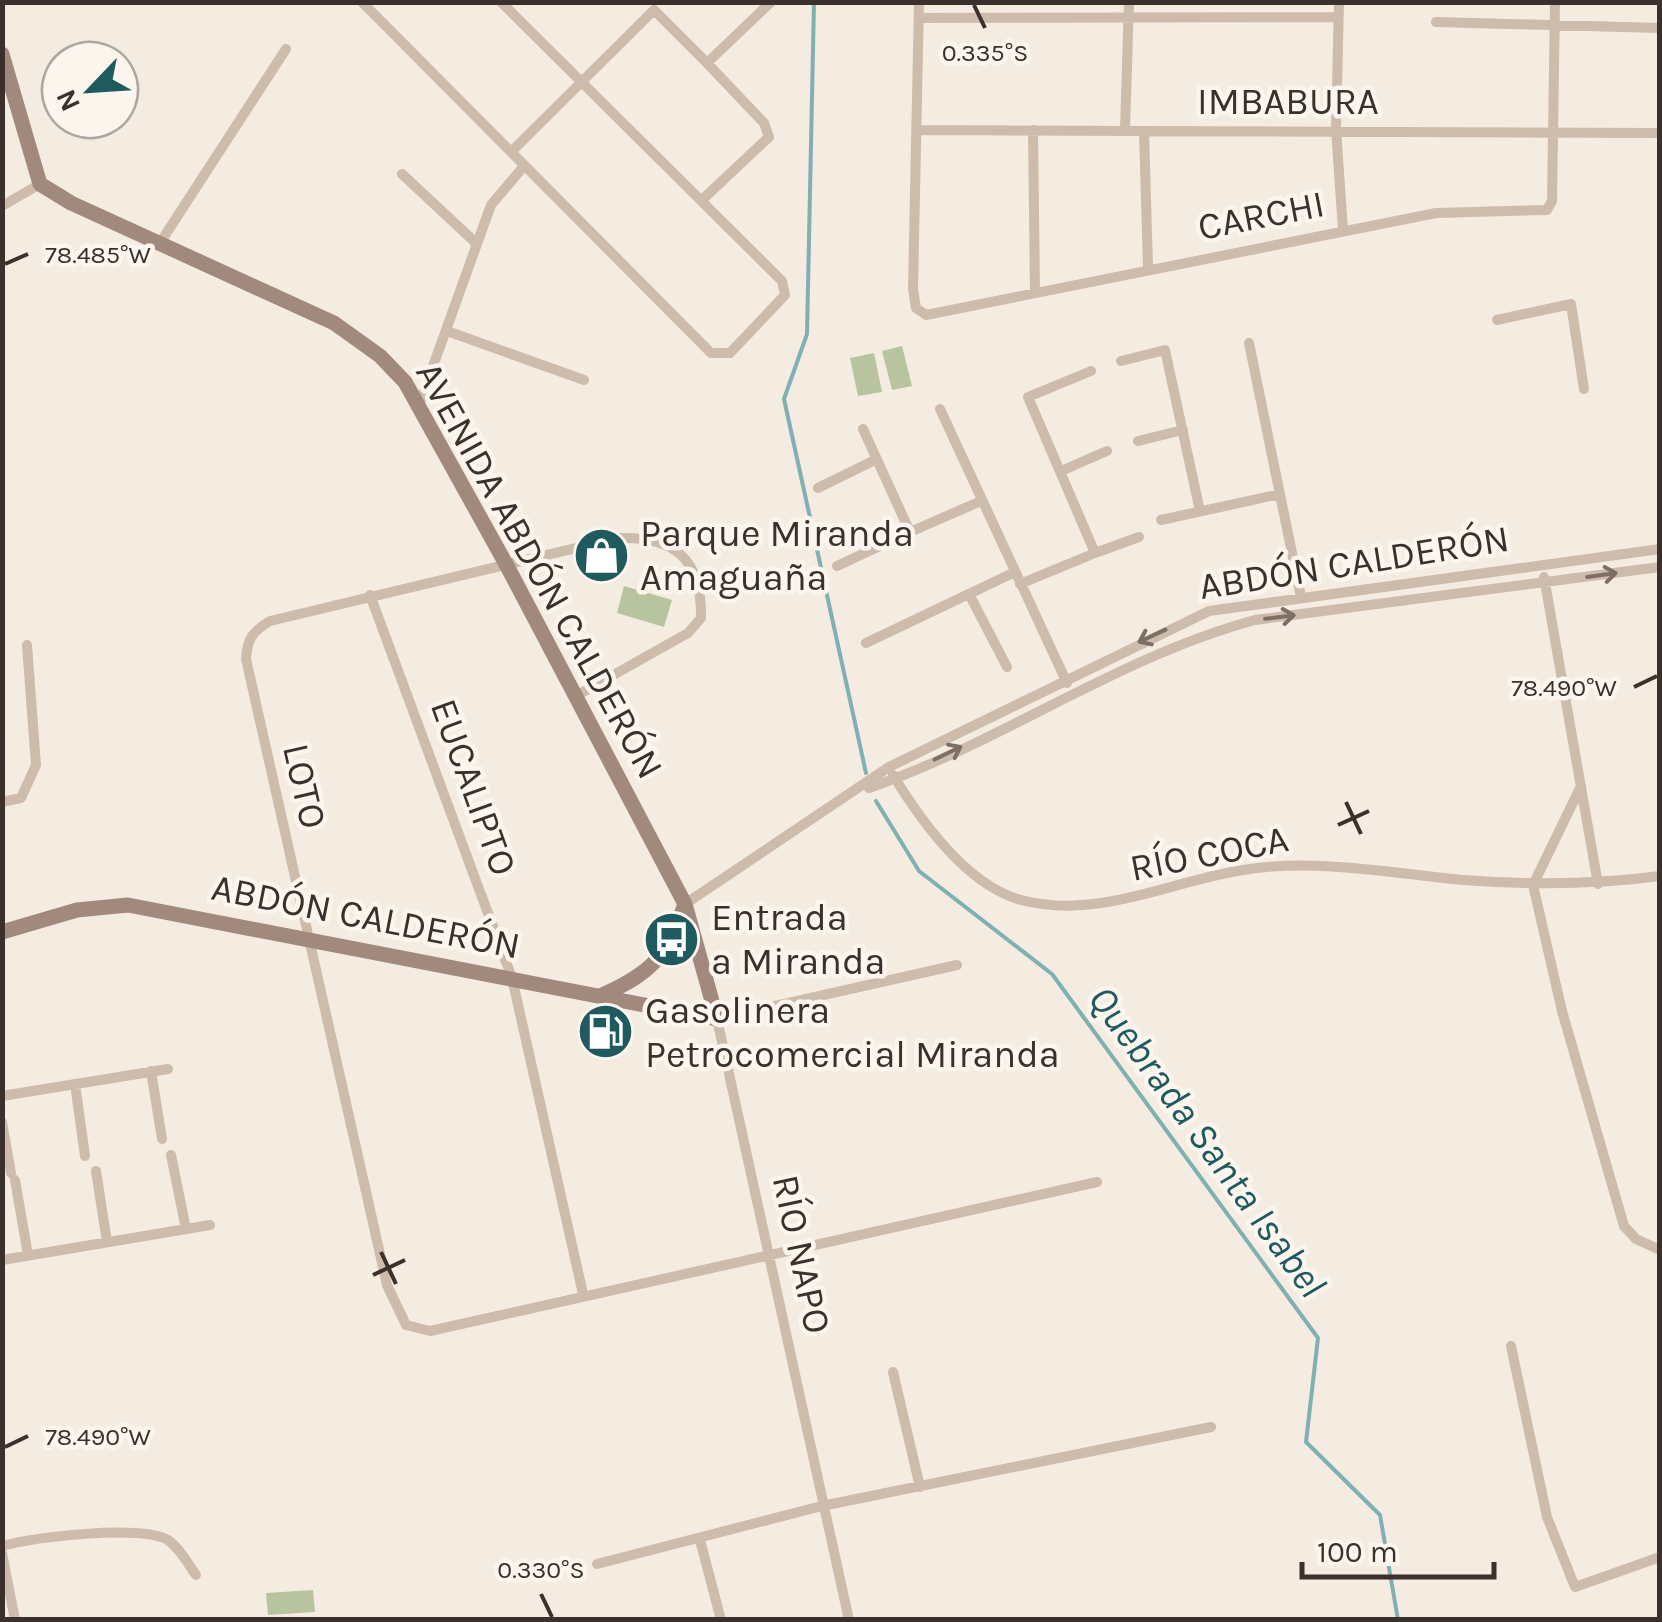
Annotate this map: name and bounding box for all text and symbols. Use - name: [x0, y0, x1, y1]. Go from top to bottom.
- text: 0.335°S: [942, 38, 1028, 67]
- north arrow: [40, 40, 140, 140]
- street label: IMBABURA: [1197, 79, 1379, 124]
- text: N: [49, 84, 87, 116]
- street label: CARCHI: [1194, 181, 1328, 250]
- text: 78.485°W: [45, 240, 151, 269]
- street label: AVENIDA ABDÓN CALDERÓN: [406, 354, 673, 786]
- place label: Parque Miranda Amaguaña: [640, 511, 914, 600]
- street label: ABDÓN CALDERÓN: [1196, 516, 1512, 609]
- shop icon: Parque Miranda Amaguaña: [571, 525, 631, 585]
- one-way arrow: [1585, 565, 1618, 584]
- one-way arrow: [1263, 607, 1295, 626]
- one-way arrow: [1137, 628, 1167, 647]
- text: 78.490°W: [1511, 673, 1617, 702]
- street label: EUCALIPTO: [421, 693, 526, 881]
- street label: LOTO: [273, 739, 336, 833]
- one-way arrow: [932, 742, 962, 761]
- street label: RÍO COCA: [1126, 815, 1292, 891]
- street label: ABDÓN CALDERÓN: [208, 865, 524, 968]
- place label: Entrada a Miranda: [711, 895, 885, 984]
- bus stop icon: Entrada a Miranda: [642, 909, 702, 969]
- water label: Quebrada Santa Isabel: [1079, 976, 1336, 1306]
- place label: Gasolinera Petrocomercial Miranda: [645, 988, 1060, 1077]
- fuel station icon: Gasolinera Petrocomercial Miranda: [576, 1002, 636, 1062]
- street label: RÍO NAPO: [763, 1171, 841, 1337]
- text: 78.490°W: [45, 1422, 151, 1451]
- scale bar: [1302, 1517, 1494, 1579]
- text: 100 m: [1317, 1534, 1398, 1570]
- text: 0.330°S: [497, 1555, 585, 1584]

